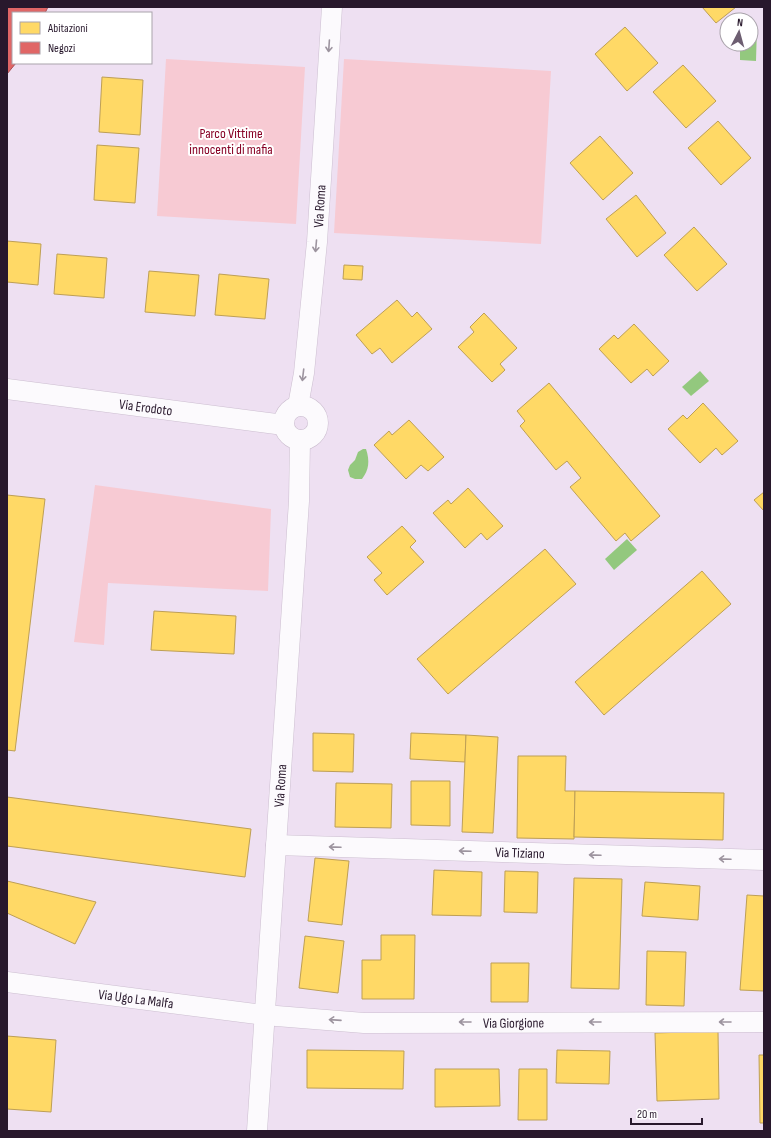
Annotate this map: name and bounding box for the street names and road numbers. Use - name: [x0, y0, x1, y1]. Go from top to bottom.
- street label: Via Roma: [310, 184, 330, 228]
- street label: Via Erodoto: [118, 396, 174, 419]
- street label: Via Roma: [271, 764, 290, 808]
- street label: Via Tiziano: [495, 844, 545, 862]
- street label: Via Ugo La Malfa: [97, 986, 174, 1012]
- street label: Via Giorgione: [483, 1015, 544, 1032]

